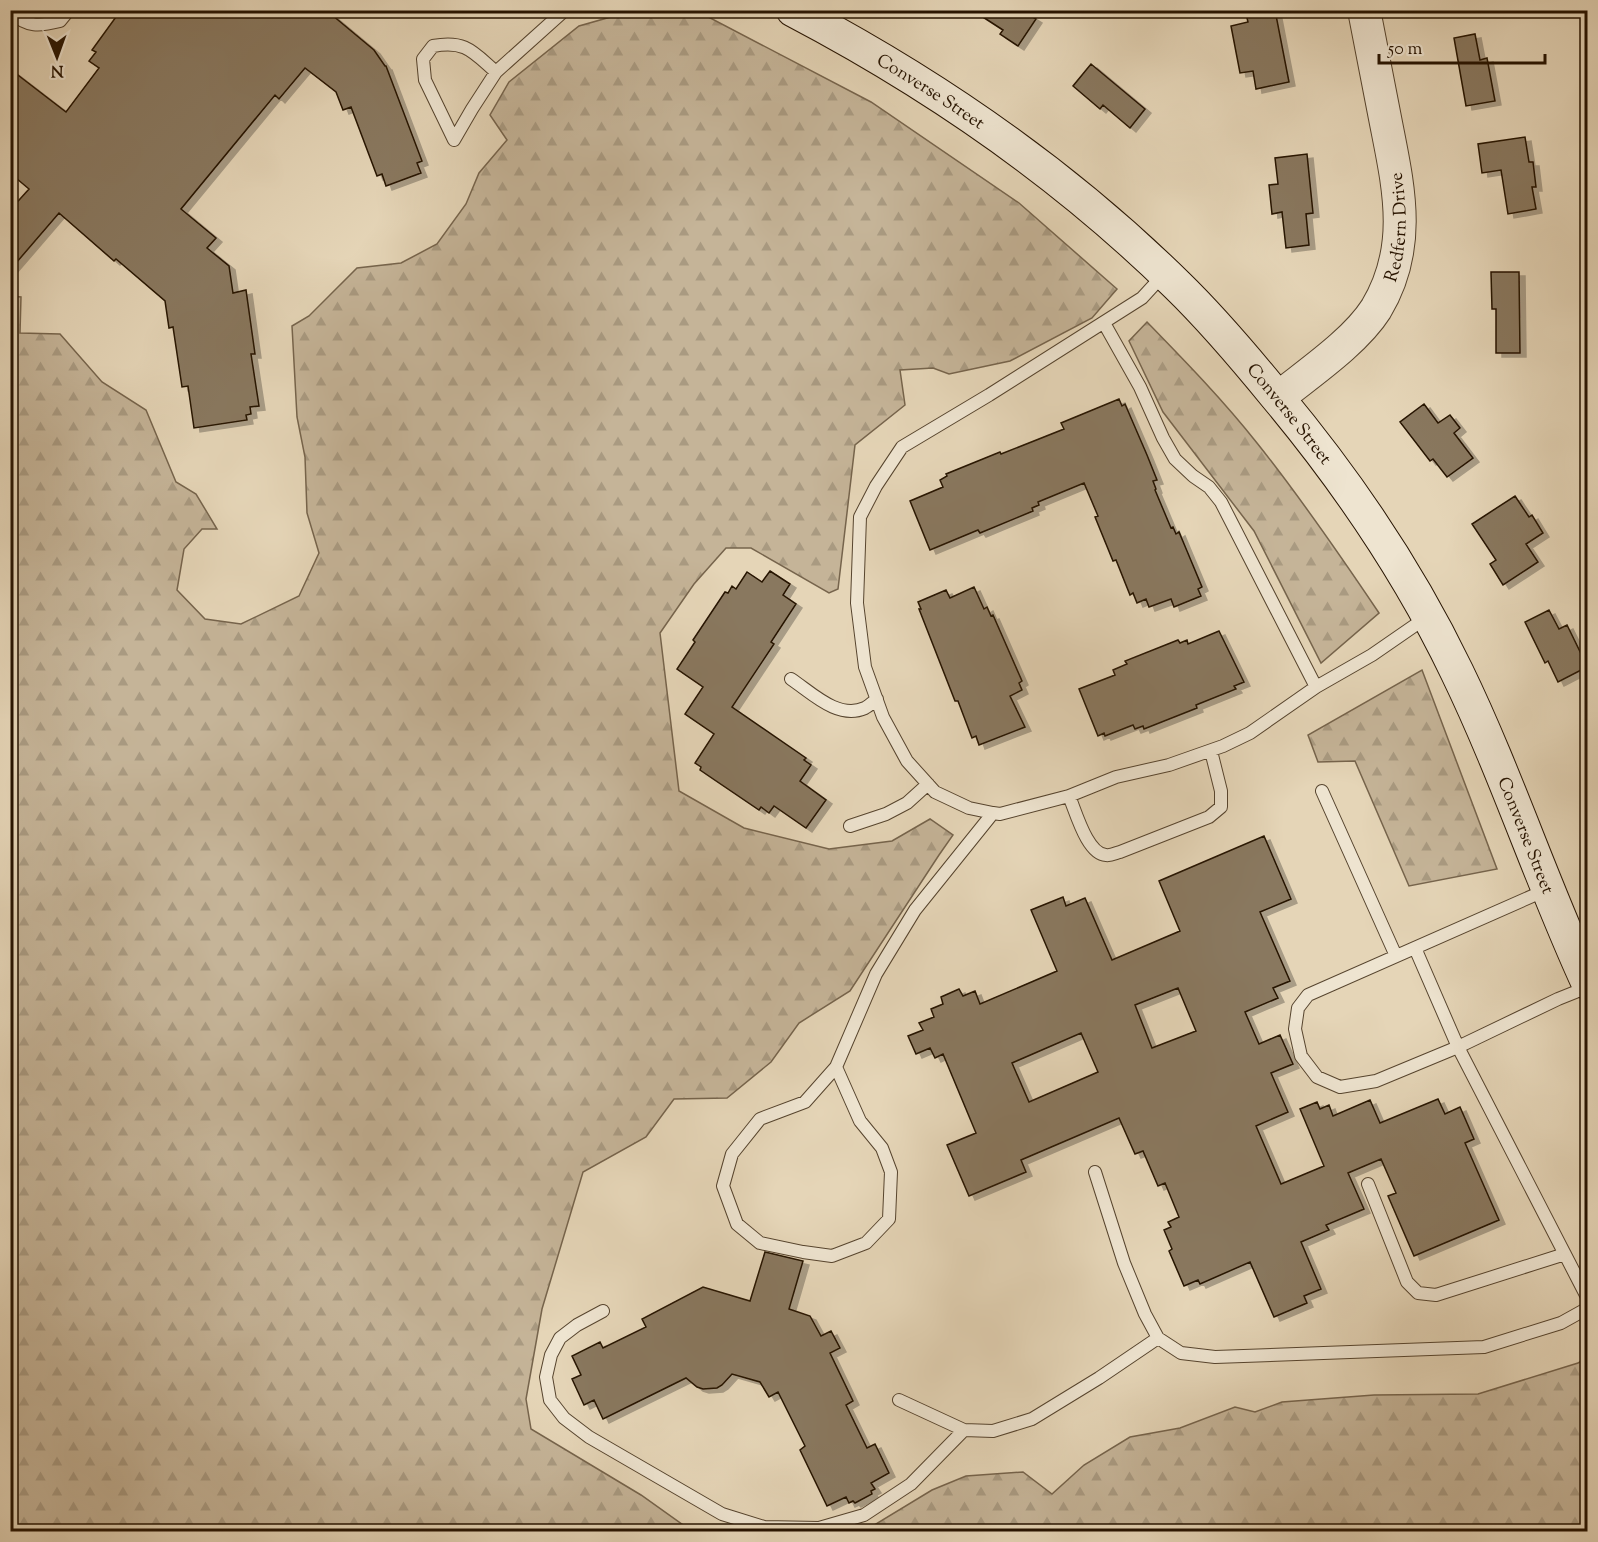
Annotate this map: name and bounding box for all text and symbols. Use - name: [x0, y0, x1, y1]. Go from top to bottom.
- north arrow: [27, 27, 87, 87]
- scale bar: [1379, 27, 1546, 65]
- text: 50 m: [1387, 37, 1423, 63]
- street label: Converse Street: [871, 48, 989, 137]
- text: N: [50, 58, 64, 81]
- street label: Redfern Drive: [1379, 170, 1415, 286]
- street label: Converse Street: [1239, 358, 1337, 471]
- street label: Converse Street: [1490, 773, 1560, 898]

